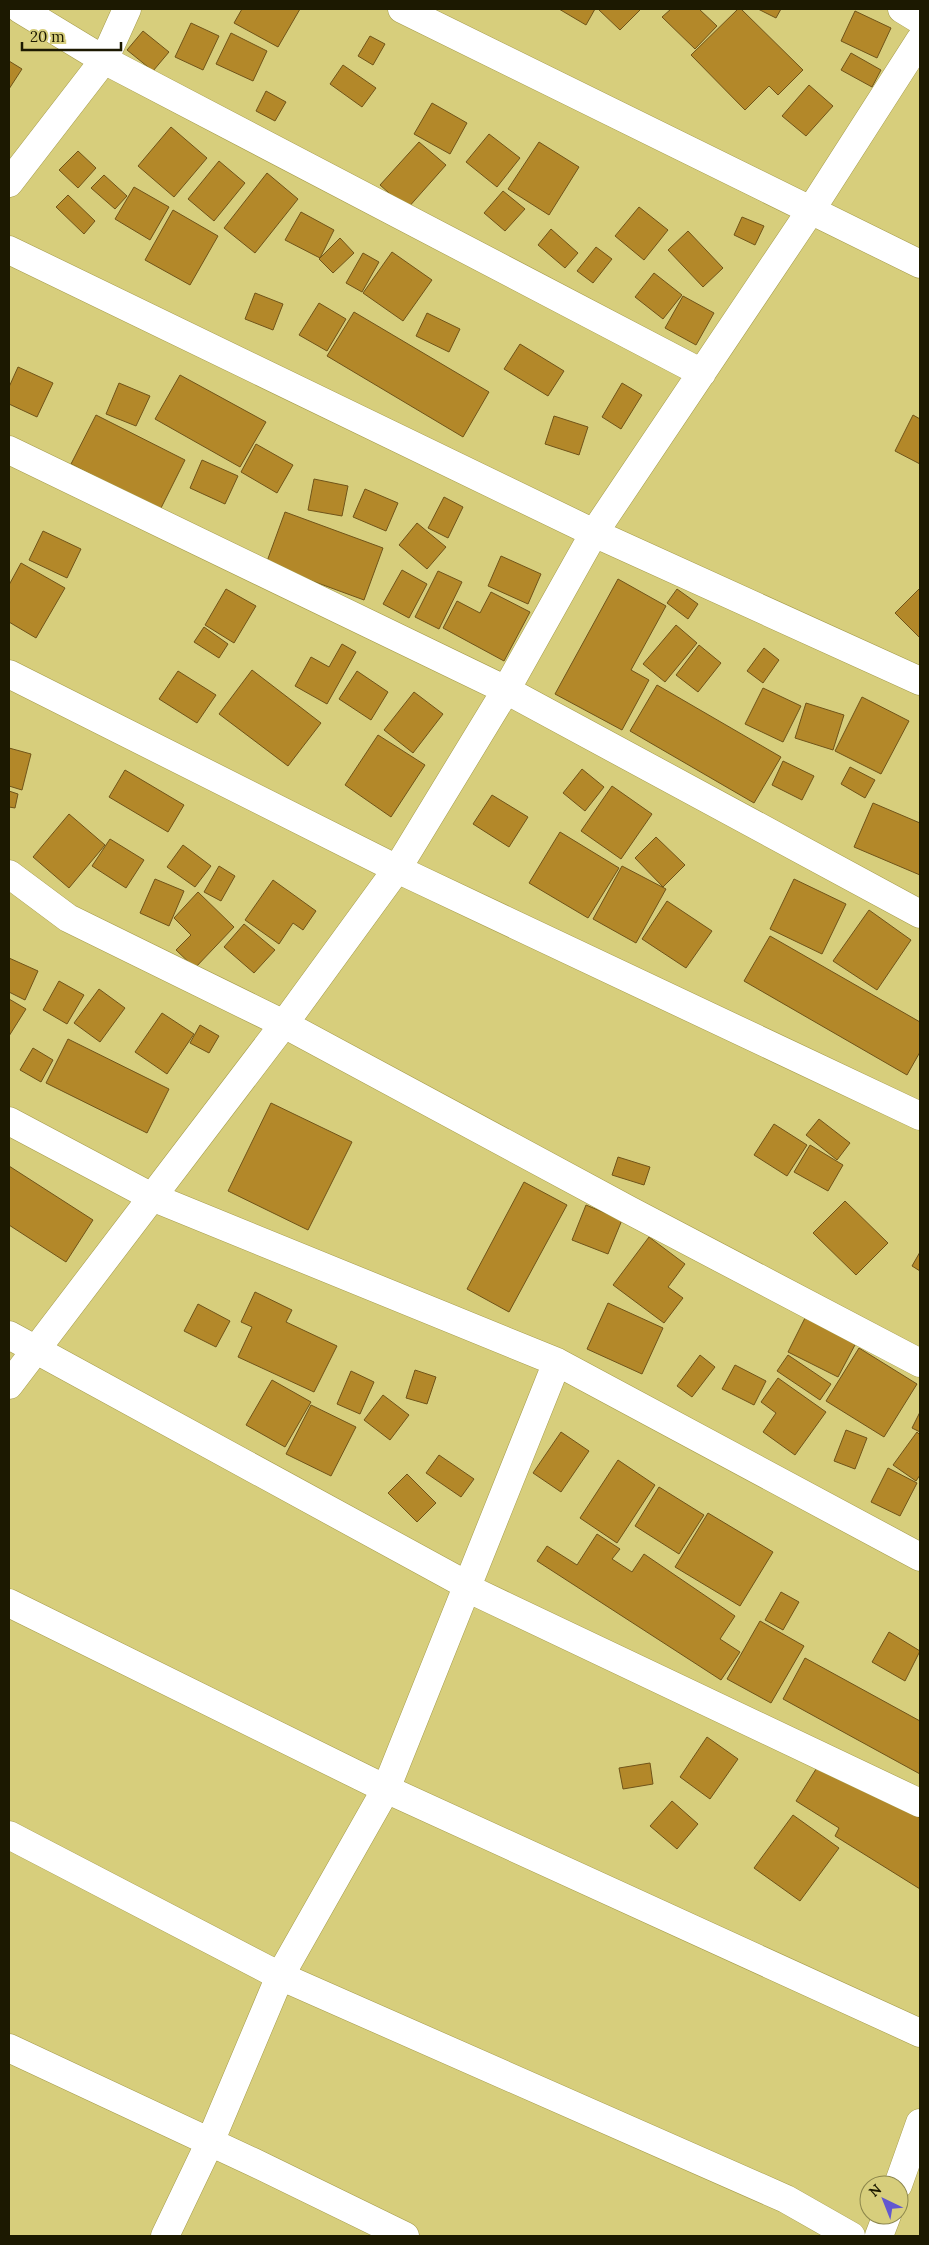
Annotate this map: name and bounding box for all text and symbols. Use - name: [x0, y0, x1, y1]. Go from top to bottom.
- scale bar: [22, 20, 121, 52]
- text: 20 m: [30, 27, 65, 46]
- north arrow: [859, 2175, 909, 2225]
- text: N: [865, 2180, 885, 2201]

